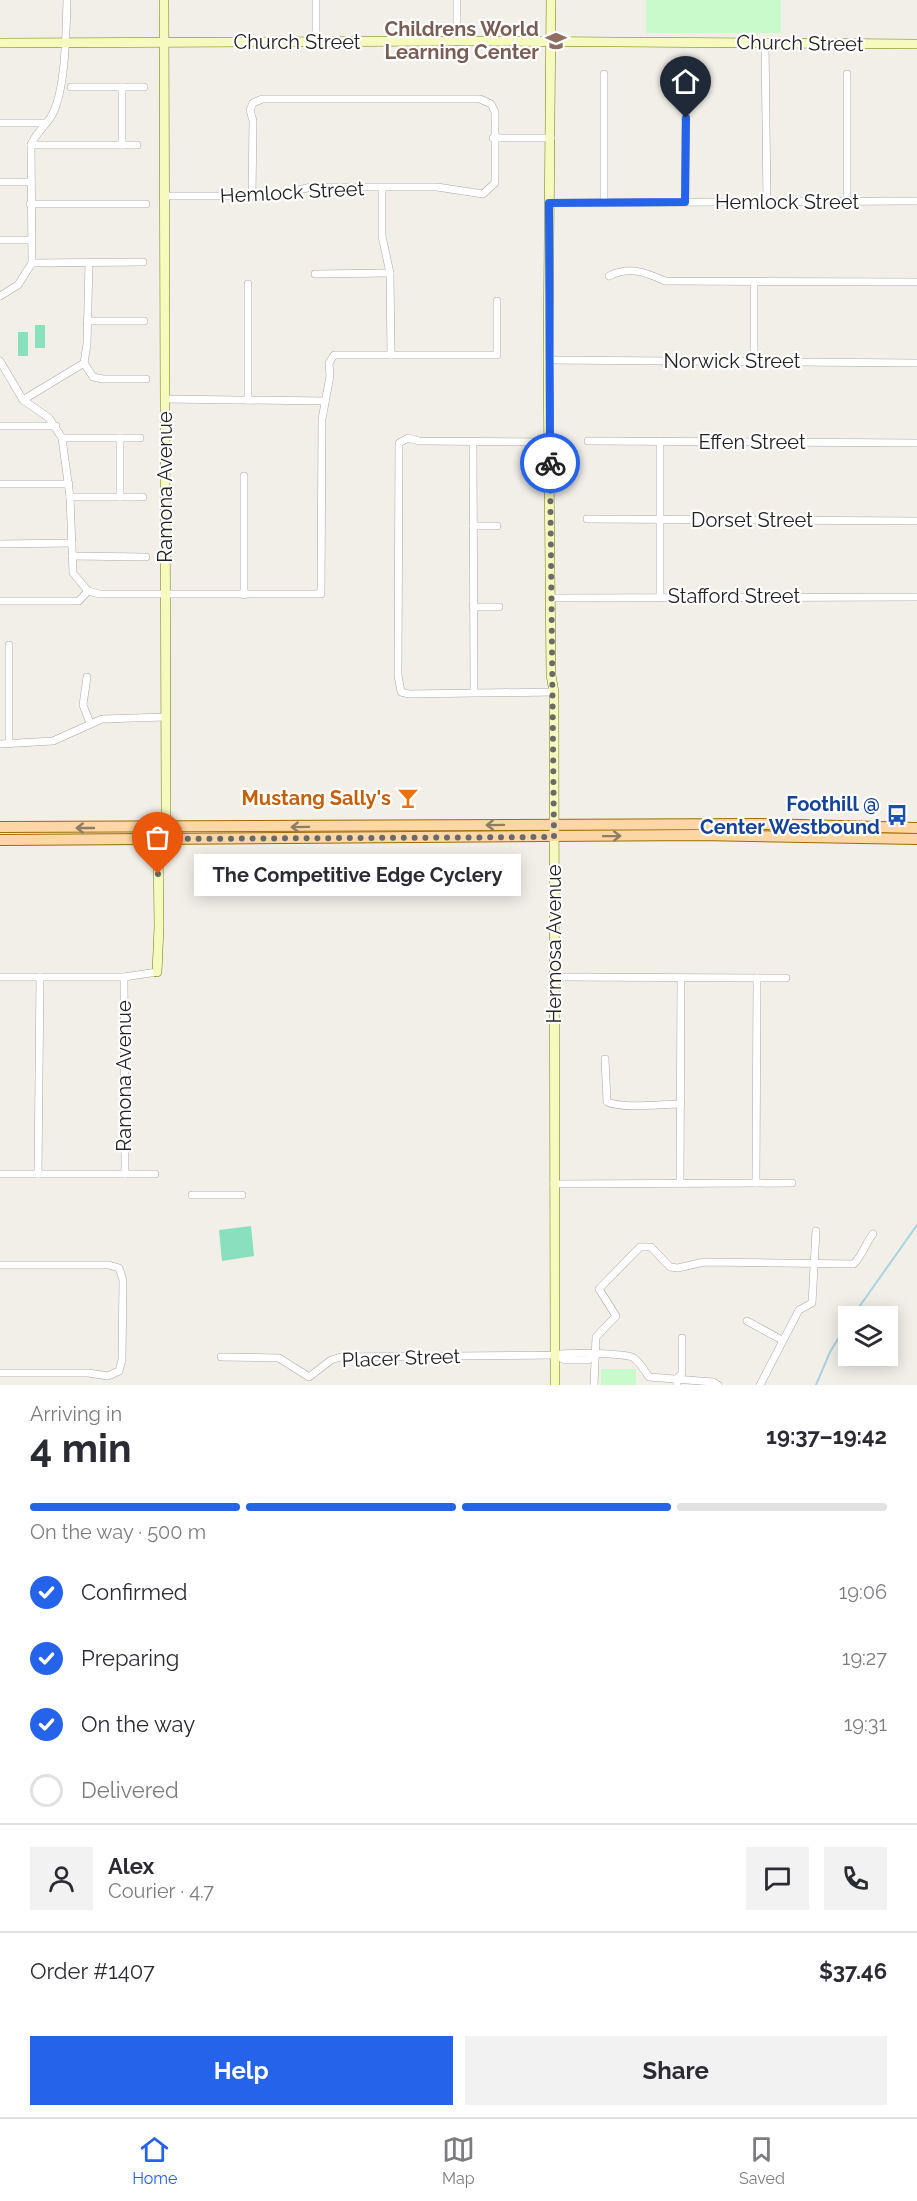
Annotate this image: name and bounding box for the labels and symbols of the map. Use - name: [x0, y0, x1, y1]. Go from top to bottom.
- place label: Childrens World Learning Center: [384, 17, 539, 64]
- school or university icon: Childrens World Learning Center: [544, 29, 568, 53]
- street label: Church Street: [233, 30, 361, 54]
- street label: Church Street: [736, 30, 864, 56]
- pin: [660, 56, 711, 118]
- street label: Hemlock Street: [219, 176, 365, 208]
- street label: Hemlock Street: [715, 190, 859, 214]
- street label: Norwick Street: [664, 349, 801, 373]
- street label: Ramona Avenue: [153, 411, 177, 563]
- street label: Effen Street: [698, 430, 806, 454]
- courier: [520, 433, 580, 493]
- street label: Dorset Street: [691, 508, 813, 532]
- street label: Stafford Street: [668, 584, 801, 608]
- place label: Mustang Sally's: [242, 786, 391, 810]
- bar icon: Mustang Sally's: [396, 786, 420, 810]
- place label: Foothill @ Center Westbound: [700, 792, 880, 839]
- bus stop icon: Foothill @ Center Westbound: [885, 803, 909, 827]
- pin: [132, 812, 183, 874]
- one-way arrow: [486, 819, 506, 831]
- one-way arrow: [291, 821, 311, 833]
- one-way arrow: [76, 822, 96, 834]
- one-way arrow: [602, 830, 622, 842]
- callout: The Competitive Edge Cyclery: [194, 853, 521, 895]
- street label: Hermosa Avenue: [542, 864, 566, 1023]
- street label: Ramona Avenue: [112, 1000, 136, 1152]
- street label: Placer Street: [341, 1344, 461, 1372]

